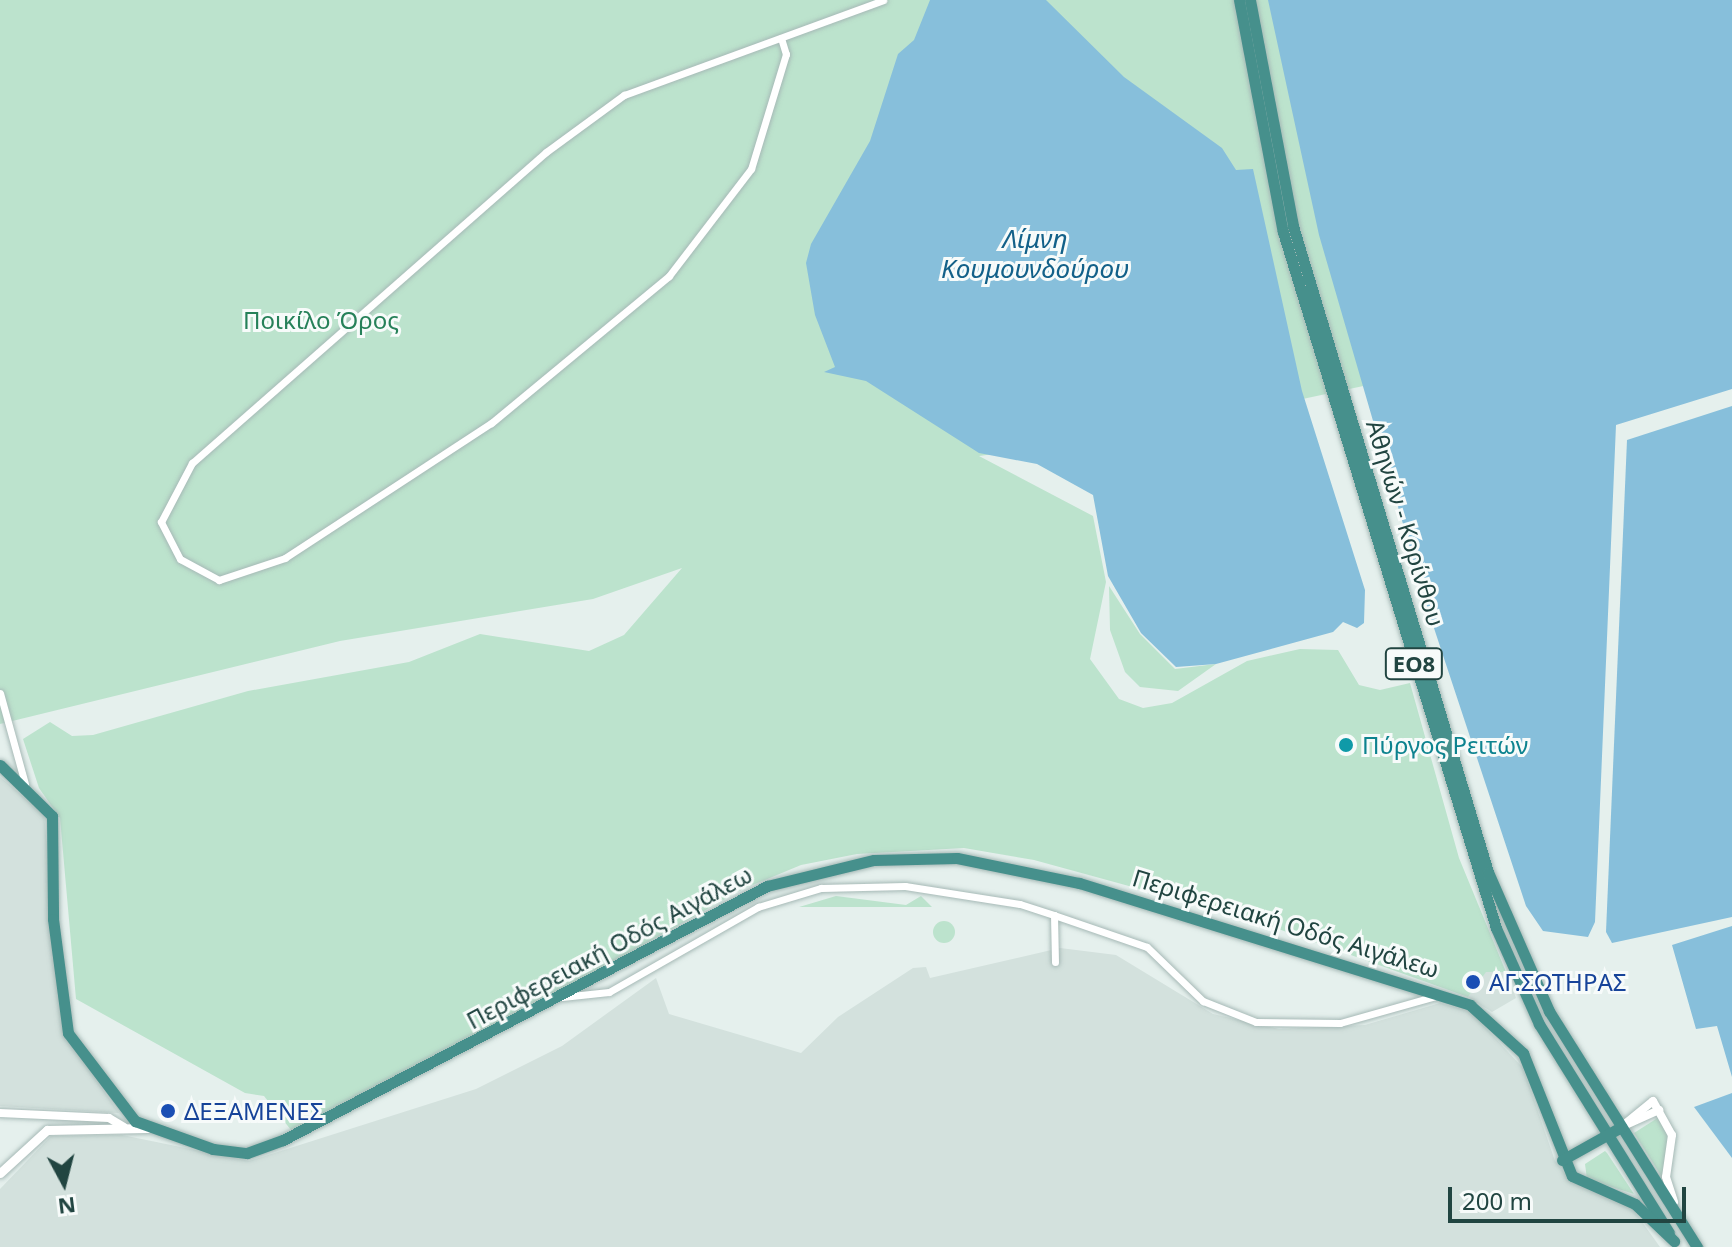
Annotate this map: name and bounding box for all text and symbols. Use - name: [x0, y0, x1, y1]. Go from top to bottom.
- water label: Λίμνη Κουμουνδούρου: [941, 223, 1129, 284]
- park label: Ποικίλο Όρος: [243, 306, 399, 334]
- street label: Αθηνών - Κορίνθου: [1361, 416, 1451, 630]
- road number: ΕΟ8: [1384, 646, 1444, 682]
- place label: Πύργος Ρειτών: [1362, 731, 1528, 759]
- marker: Πύργος Ρειτών: [1337, 736, 1355, 754]
- street label: Περιφερειακή Οδός Αιγάλεω: [461, 859, 757, 1035]
- street label: Περιφερειακή Οδός Αιγάλεω: [1129, 863, 1443, 983]
- place label: ΑΓ.ΣΩΤΗΡΑΣ: [1489, 968, 1626, 996]
- marker: ΑΓ.ΣΩΤΗΡΑΣ: [1464, 973, 1482, 991]
- place label: ΔΕΞΑΜΕΝΕΣ: [184, 1097, 323, 1125]
- marker: ΔΕΞΑΜΕΝΕΣ: [159, 1102, 177, 1120]
- north arrow: [24, 1143, 104, 1223]
- scale bar: [1452, 1171, 1690, 1221]
- text: 200 m: [1462, 1184, 1532, 1217]
- text: N: [56, 1191, 78, 1223]

